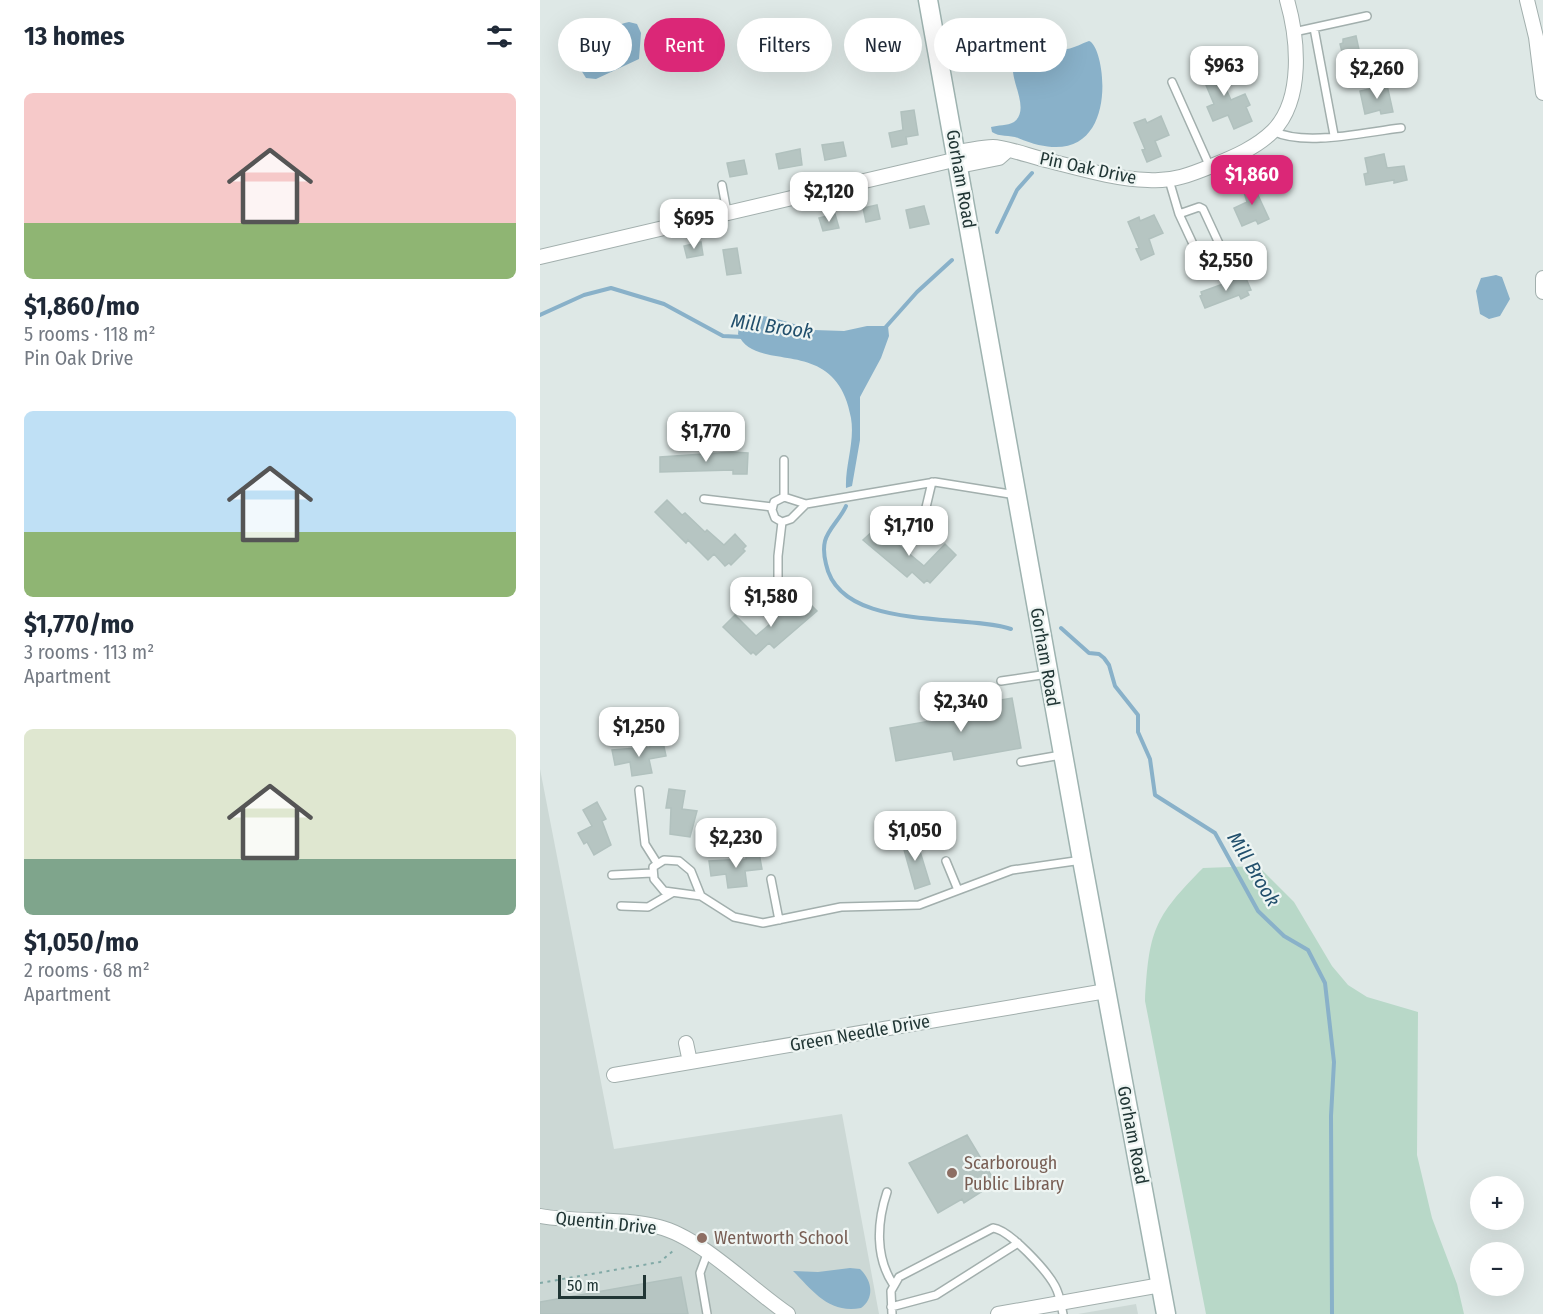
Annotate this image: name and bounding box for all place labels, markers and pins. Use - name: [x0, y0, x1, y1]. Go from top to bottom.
- pin: $963: [1188, 46, 1260, 97]
- pin: $2,260: [1328, 49, 1426, 100]
- pin: $1,860: [1203, 155, 1301, 206]
- pin: $2,120: [780, 172, 878, 223]
- pin: $695: [658, 199, 730, 250]
- pin: $2,550: [1177, 241, 1275, 292]
- pin: $1,770: [657, 412, 755, 463]
- pin: $1,710: [860, 506, 958, 557]
- pin: $1,580: [722, 577, 820, 628]
- pin: $2,340: [912, 682, 1010, 733]
- pin: $1,250: [590, 707, 688, 758]
- pin: $1,050: [866, 811, 964, 862]
- pin: $2,230: [687, 818, 785, 869]
- place label: Scarborough Public Library: [964, 1152, 1064, 1195]
- marker: Scarborough Public Library: [945, 1166, 959, 1180]
- place label: Wentworth School: [714, 1227, 849, 1249]
- marker: Wentworth School: [695, 1231, 709, 1245]

